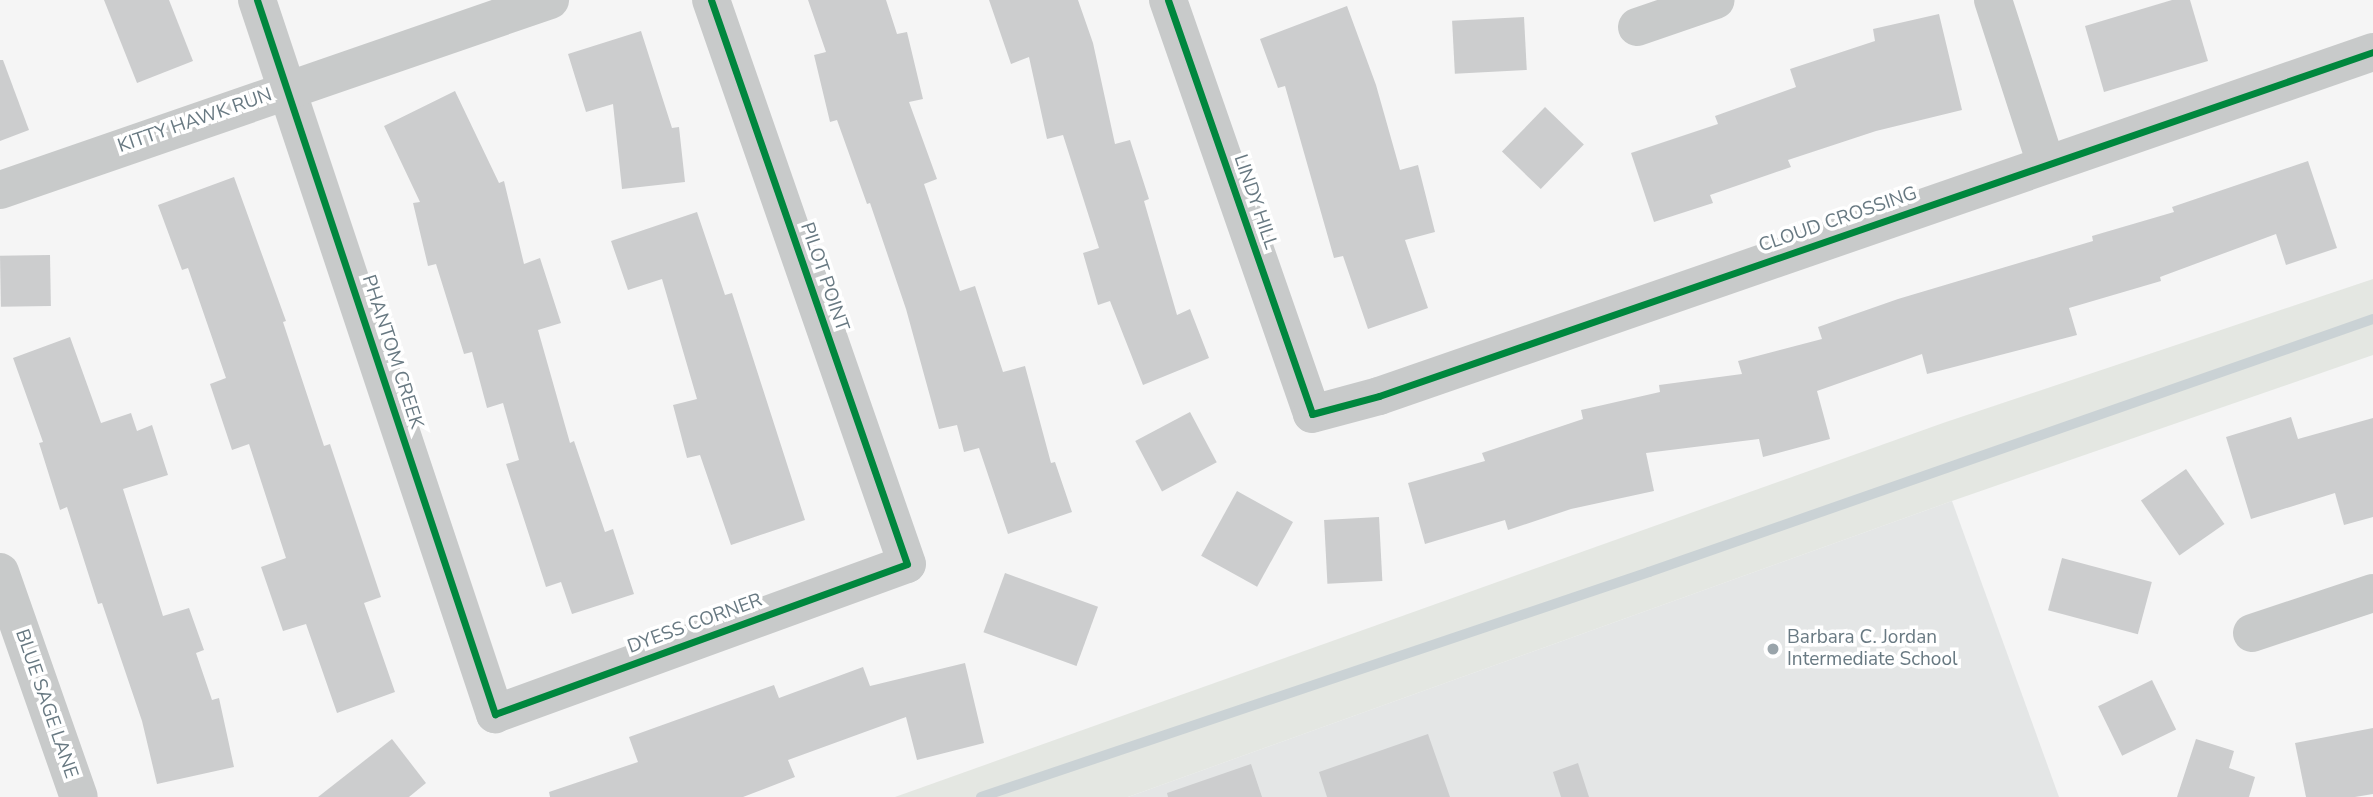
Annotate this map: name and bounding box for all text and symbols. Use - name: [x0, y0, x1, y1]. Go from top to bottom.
- street label: KITTY HAWK RUN: [115, 84, 275, 158]
- street label: LINDY HILL: [1228, 152, 1282, 252]
- street label: CLOUD CROSSING: [1756, 182, 1920, 258]
- street label: PILOT POINT: [795, 220, 853, 334]
- street label: PHANTOM CREEK: [356, 272, 428, 432]
- street label: DYESS CORNER: [625, 589, 765, 659]
- street label: BLUE SAGE LANE: [10, 626, 82, 782]
- place label: Barbara C. Jordan Intermediate School: [1787, 627, 1958, 671]
- marker: Barbara C. Jordan Intermediate School: [1765, 641, 1781, 657]

